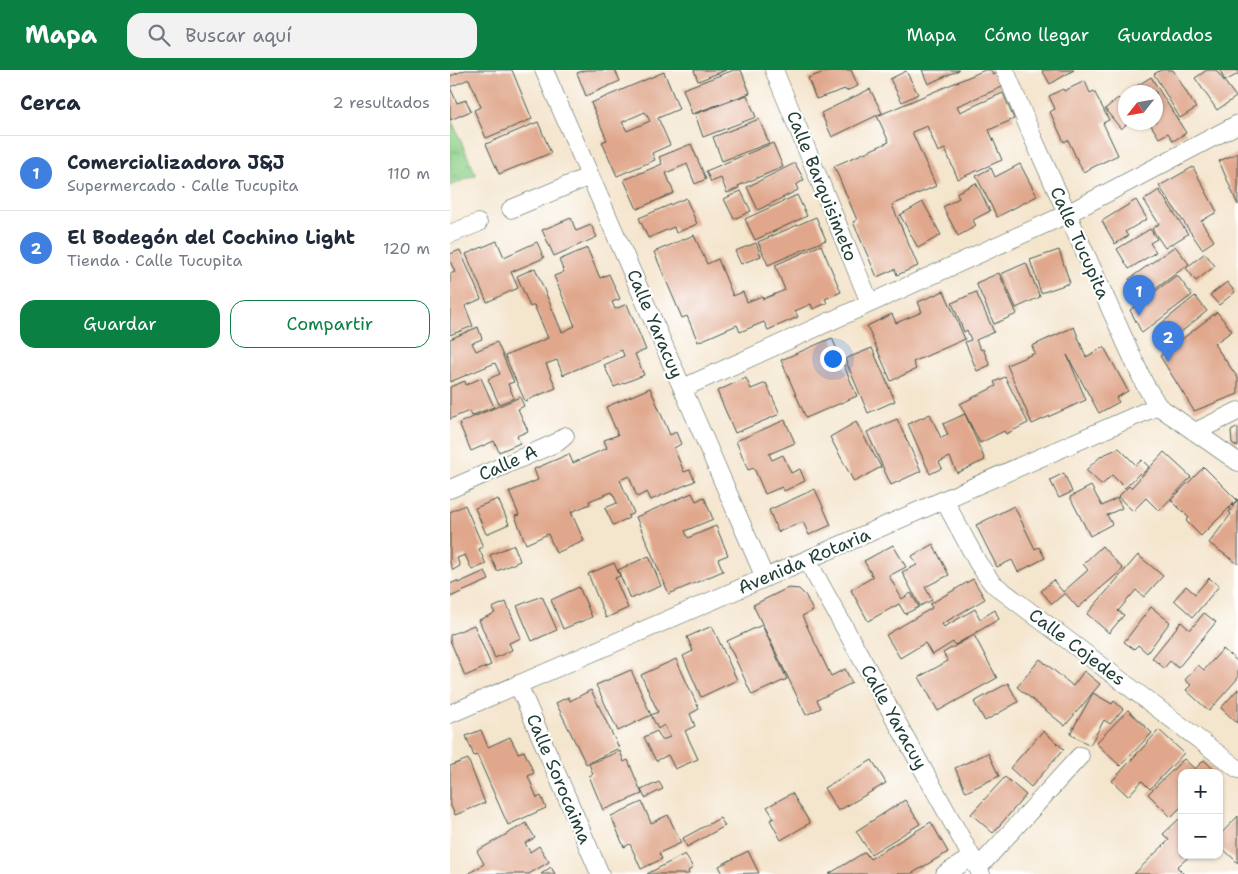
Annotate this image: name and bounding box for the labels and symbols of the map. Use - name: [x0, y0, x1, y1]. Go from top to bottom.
- north arrow: [1118, 85, 1163, 130]
- street label: Calle Barquisimeto: [781, 107, 863, 265]
- street label: Calle Tucupita: [1044, 183, 1116, 303]
- street label: Calle Yaracuy: [621, 266, 689, 382]
- pin: 1: [1123, 275, 1155, 316]
- pin: 2: [1152, 321, 1184, 362]
- your location: [820, 346, 846, 372]
- street label: Calle A: [475, 439, 541, 487]
- street label: Avenida Rotaria: [734, 522, 874, 600]
- street label: Calle Cojedes: [1024, 603, 1130, 691]
- street label: Calle Yaracuy: [855, 660, 933, 774]
- street label: Calle Sorocaima: [521, 710, 597, 848]

